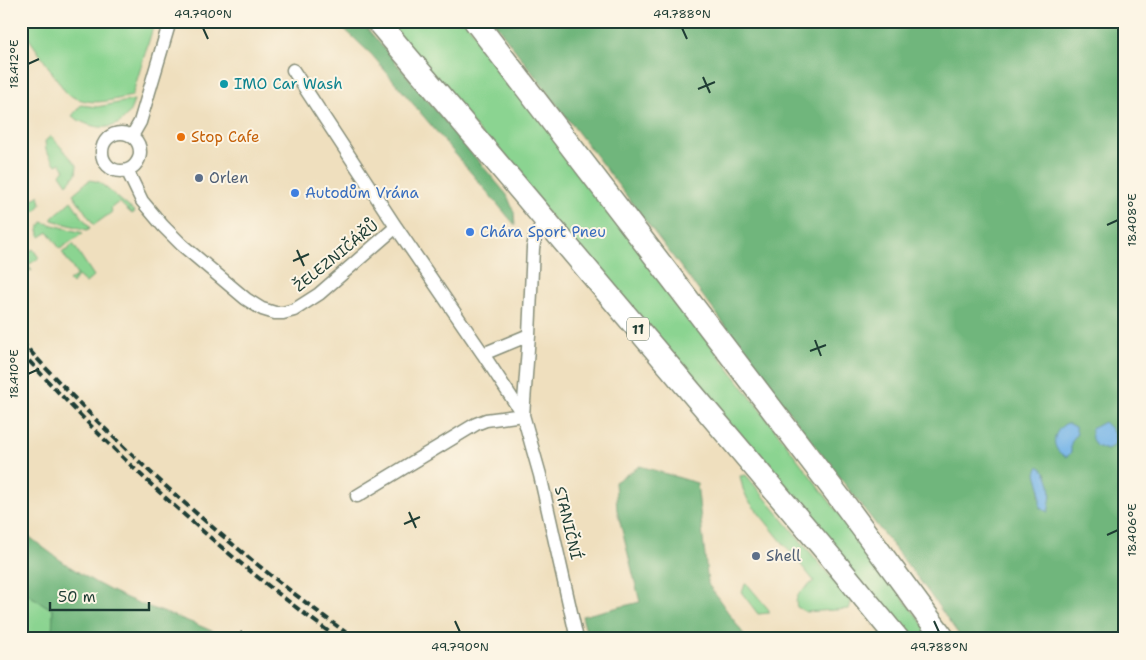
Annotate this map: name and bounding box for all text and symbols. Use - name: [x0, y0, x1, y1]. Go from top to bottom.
- text: 49.790°N: [174, 6, 232, 22]
- text: 49.788°N: [653, 6, 711, 22]
- text: 18.412°E: [6, 39, 22, 89]
- place label: IMO Car Wash: [234, 74, 343, 94]
- marker: IMO Car Wash: [218, 78, 230, 90]
- place label: Stop Cafe: [191, 127, 260, 147]
- marker: Stop Cafe: [175, 131, 187, 143]
- place label: Orlen: [209, 168, 248, 188]
- marker: Orlen: [193, 172, 205, 184]
- place label: Autodům Vrána: [305, 183, 419, 203]
- marker: Autodům Vrána: [289, 187, 301, 199]
- text: 18.408°E: [1124, 193, 1140, 247]
- street label: ŽELEZNIČÁŘŮ: [288, 213, 382, 296]
- place label: Chára Sport Pneu: [480, 222, 606, 242]
- marker: Chára Sport Pneu: [464, 226, 476, 238]
- road number: 11: [627, 318, 649, 340]
- text: 18.410°E: [6, 349, 22, 399]
- street label: STANIČNÍ: [550, 484, 587, 562]
- text: 18.406°E: [1124, 503, 1140, 557]
- place label: Shell: [766, 546, 801, 566]
- marker: Shell: [750, 550, 762, 562]
- scale bar: [50, 580, 149, 612]
- text: 50 m: [58, 587, 96, 607]
- text: 49.790°N: [431, 639, 489, 655]
- text: 49.788°N: [910, 639, 968, 655]

